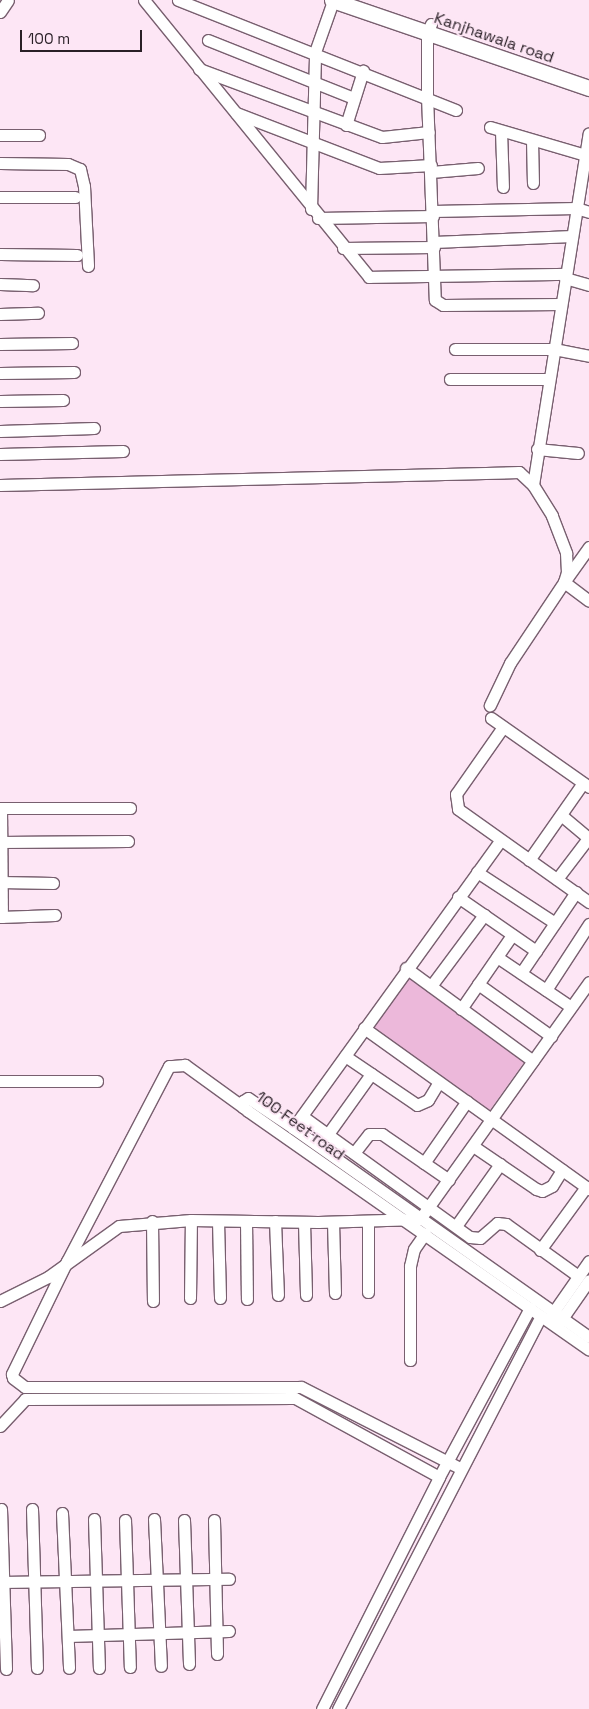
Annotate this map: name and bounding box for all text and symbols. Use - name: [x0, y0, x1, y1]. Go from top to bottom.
- street label: Kanjhawala road: [431, 8, 557, 68]
- scale bar: [22, 20, 145, 52]
- text: 100 m: [28, 29, 70, 48]
- street label: 100 Feet road: [252, 1087, 348, 1165]

